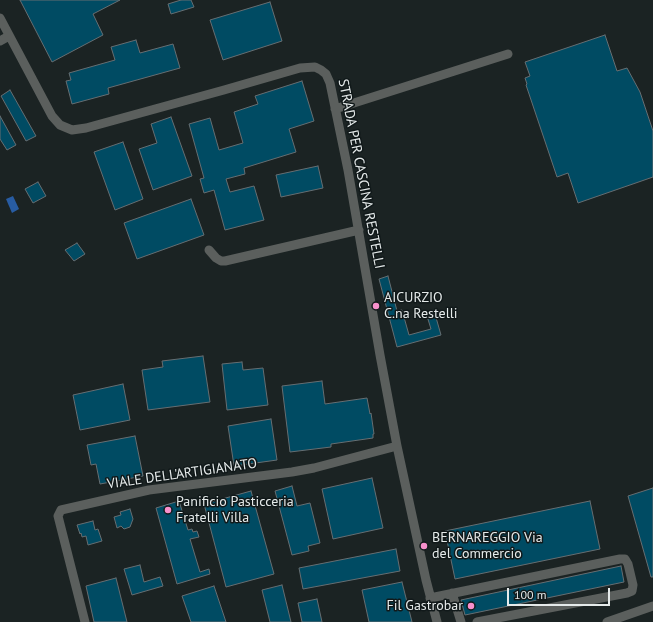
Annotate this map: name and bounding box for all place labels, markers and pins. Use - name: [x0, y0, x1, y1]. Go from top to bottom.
- place label: AICURZIO C.na Restelli: [384, 290, 458, 322]
- marker: AICURZIO C.na Restelli: [371, 301, 381, 311]
- place label: Panificio Pasticceria Fratelli Villa: [176, 494, 294, 526]
- marker: Panificio Pasticceria Fratelli Villa: [163, 505, 173, 515]
- place label: BERNAREGGIO Via del Commercio: [432, 530, 543, 562]
- marker: BERNAREGGIO Via del Commercio: [419, 541, 429, 551]
- place label: Fil Gastrobar: [387, 598, 463, 614]
- marker: Fil Gastrobar: [466, 601, 476, 611]

